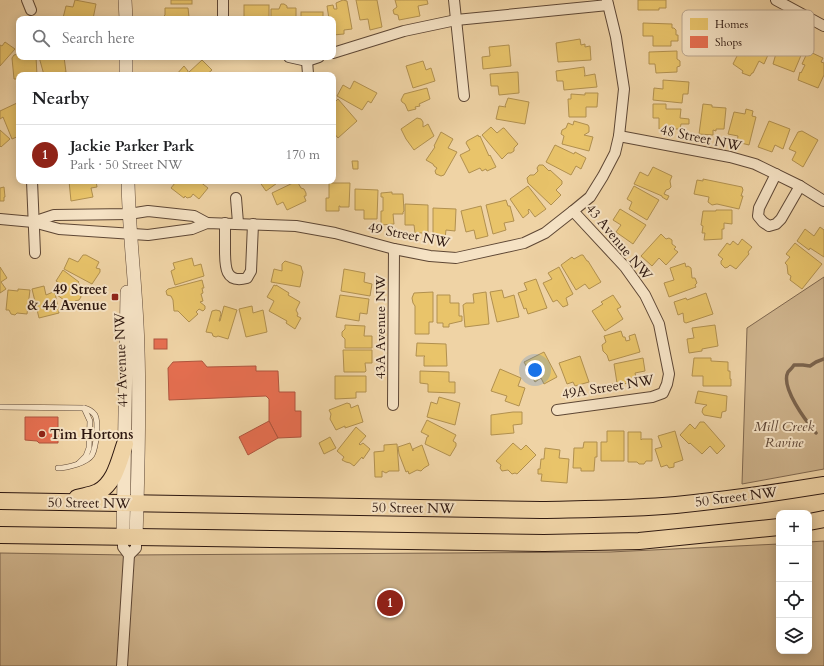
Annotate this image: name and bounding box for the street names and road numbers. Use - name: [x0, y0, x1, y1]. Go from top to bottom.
- street label: 48 Street NW: [658, 120, 744, 156]
- street label: 43 Avenue NW: [581, 200, 657, 285]
- street label: 49 Street NW: [366, 218, 452, 252]
- street label: 43A Avenue NW: [371, 274, 390, 379]
- street label: 44 Avenue NW: [110, 312, 132, 408]
- street label: 49A Street NW: [561, 370, 656, 404]
- street label: 50 Street NW: [694, 482, 779, 511]
- street label: 50 Street NW: [47, 493, 131, 513]
- street label: 50 Street NW: [371, 498, 455, 518]

